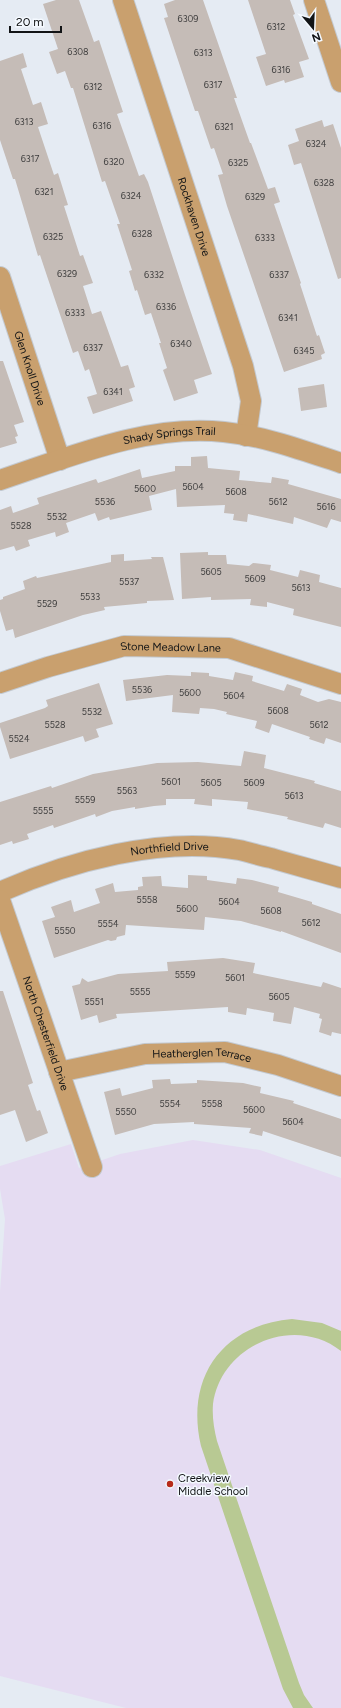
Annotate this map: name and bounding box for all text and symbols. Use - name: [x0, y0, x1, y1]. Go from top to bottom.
- scale bar: [10, 8, 61, 34]
- north arrow: [293, 8, 333, 48]
- house number: 6309: [178, 13, 198, 24]
- text: 20 m: [16, 15, 44, 29]
- house number: 6312: [267, 21, 285, 32]
- text: N: [310, 29, 322, 45]
- house number: 6308: [67, 46, 89, 57]
- house number: 6313: [194, 47, 212, 58]
- house number: 6316: [272, 64, 290, 75]
- house number: 6317: [204, 79, 222, 90]
- house number: 6312: [84, 81, 102, 92]
- house number: 6313: [15, 116, 33, 127]
- house number: 6316: [93, 120, 111, 131]
- house number: 6321: [215, 121, 233, 132]
- house number: 6324: [306, 138, 327, 149]
- house number: 6317: [21, 153, 39, 164]
- house number: 6320: [104, 156, 125, 167]
- house number: 6325: [228, 157, 248, 168]
- street label: Rockhaven Drive: [175, 176, 213, 258]
- house number: 6328: [314, 177, 335, 188]
- house number: 6321: [35, 186, 53, 197]
- house number: 6324: [121, 190, 142, 201]
- house number: 6329: [245, 191, 265, 202]
- house number: 6328: [132, 228, 153, 239]
- house number: 6325: [43, 231, 63, 242]
- house number: 6333: [255, 232, 275, 243]
- house number: 6329: [57, 268, 77, 279]
- house number: 6332: [144, 269, 164, 280]
- house number: 6337: [269, 269, 289, 280]
- house number: 6336: [156, 301, 176, 312]
- house number: 6333: [65, 307, 85, 318]
- house number: 6341: [278, 312, 298, 323]
- street label: Glen Knoll Drive: [12, 329, 48, 407]
- house number: 6340: [170, 338, 192, 349]
- house number: 6337: [83, 342, 103, 353]
- house number: 6345: [294, 345, 314, 356]
- house number: 6341: [103, 386, 123, 397]
- street label: Shady Springs Trail: [122, 424, 216, 447]
- house number: 5604: [182, 481, 204, 492]
- house number: 5600: [134, 483, 156, 494]
- house number: 5608: [225, 486, 247, 497]
- house number: 5536: [95, 496, 115, 507]
- house number: 5612: [268, 496, 288, 507]
- house number: 5616: [316, 501, 336, 512]
- house number: 5532: [47, 511, 67, 522]
- house number: 5528: [11, 520, 32, 531]
- house number: 5605: [200, 566, 222, 577]
- house number: 5609: [244, 573, 266, 584]
- house number: 5537: [119, 576, 139, 587]
- house number: 5613: [292, 582, 311, 593]
- house number: 5533: [80, 591, 100, 602]
- house number: 5529: [37, 598, 57, 609]
- street label: Stone Meadow Lane: [119, 639, 221, 654]
- house number: 5536: [132, 684, 152, 695]
- house number: 5600: [179, 687, 201, 698]
- house number: 5604: [223, 690, 245, 701]
- house number: 5608: [267, 705, 289, 716]
- house number: 5532: [82, 706, 102, 717]
- house number: 5528: [45, 719, 66, 730]
- house number: 5612: [309, 719, 329, 730]
- house number: 5524: [9, 733, 30, 744]
- house number: 5601: [161, 776, 181, 787]
- house number: 5605: [200, 777, 222, 788]
- house number: 5609: [243, 777, 265, 788]
- house number: 5563: [117, 785, 137, 796]
- house number: 5613: [285, 790, 304, 801]
- house number: 5559: [75, 794, 95, 805]
- house number: 5555: [33, 805, 53, 816]
- street label: Northfield Drive: [129, 839, 209, 858]
- house number: 5558: [136, 894, 158, 905]
- house number: 5604: [218, 896, 240, 907]
- house number: 5600: [176, 903, 198, 914]
- house number: 5608: [260, 905, 282, 916]
- house number: 5612: [301, 917, 321, 928]
- house number: 5554: [97, 918, 119, 929]
- house number: 5550: [54, 925, 76, 936]
- house number: 5559: [175, 969, 195, 980]
- house number: 5601: [225, 972, 245, 983]
- street label: North Chesterfield Drive: [20, 974, 72, 1092]
- house number: 5555: [130, 986, 150, 997]
- house number: 5605: [268, 991, 290, 1002]
- house number: 5551: [84, 996, 104, 1007]
- street label: Heatherglen Terrace: [152, 1045, 253, 1065]
- house number: 5554: [159, 1098, 181, 1109]
- house number: 5558: [201, 1098, 223, 1109]
- house number: 5600: [243, 1104, 265, 1115]
- house number: 5550: [115, 1106, 137, 1117]
- house number: 5604: [282, 1116, 304, 1127]
- place label: Creekview Middle School: [178, 1472, 248, 1498]
- marker: Creekview Middle School: [165, 1479, 175, 1489]

